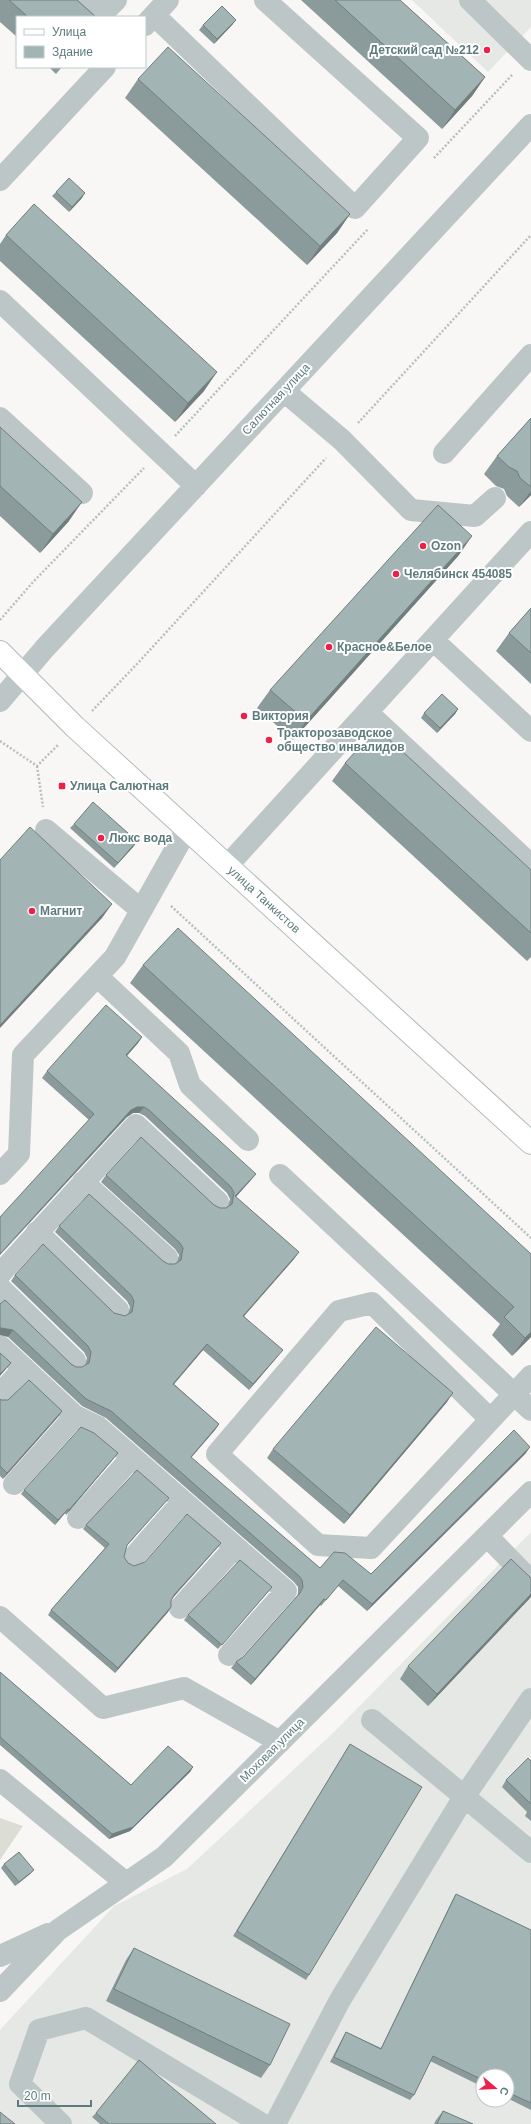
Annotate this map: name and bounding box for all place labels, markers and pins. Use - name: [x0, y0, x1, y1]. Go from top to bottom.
- place label: Детский сад №212: [369, 43, 479, 57]
- marker: Детский сад №212: [482, 45, 492, 55]
- place label: Ozon: [431, 539, 461, 553]
- marker: Ozon: [418, 541, 428, 551]
- place label: Челябинск 454085: [404, 567, 512, 581]
- marker: Челябинск 454085: [391, 569, 401, 579]
- place label: Красное&Белое: [337, 640, 432, 654]
- marker: Красное&Белое: [324, 642, 334, 652]
- place label: Виктория: [252, 709, 309, 723]
- marker: Виктория: [239, 711, 249, 721]
- place label: Тракторозаводское общество инвалидов: [277, 726, 405, 754]
- marker: Тракторозаводское общество инвалидов: [264, 735, 274, 745]
- place label: Улица Салютная: [70, 779, 169, 793]
- marker: Улица Салютная: [57, 781, 67, 791]
- place label: Люкс вода: [109, 831, 173, 845]
- marker: Люкс вода: [96, 833, 106, 843]
- place label: Магнит: [40, 904, 82, 918]
- marker: Магнит: [27, 906, 37, 916]

